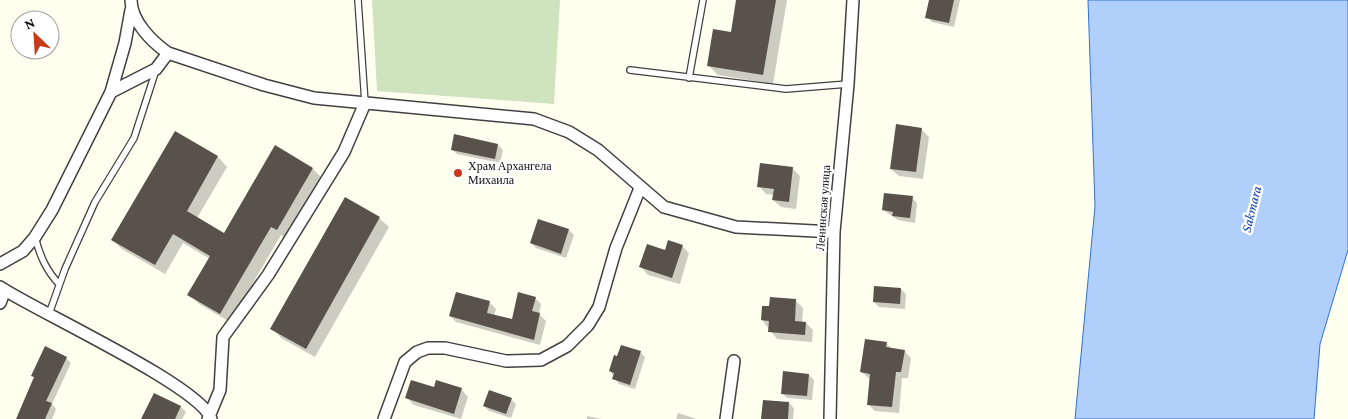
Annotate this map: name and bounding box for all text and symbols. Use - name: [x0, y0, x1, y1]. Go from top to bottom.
- north arrow: [10, 10, 60, 60]
- text: N: [22, 14, 38, 32]
- place label: Храм Архангела Михаила: [468, 159, 552, 187]
- street label: Ленинская улица: [813, 164, 833, 252]
- marker: Храм Архангела Михаила: [452, 167, 464, 179]
- water label: Sakmara: [1238, 184, 1265, 234]

